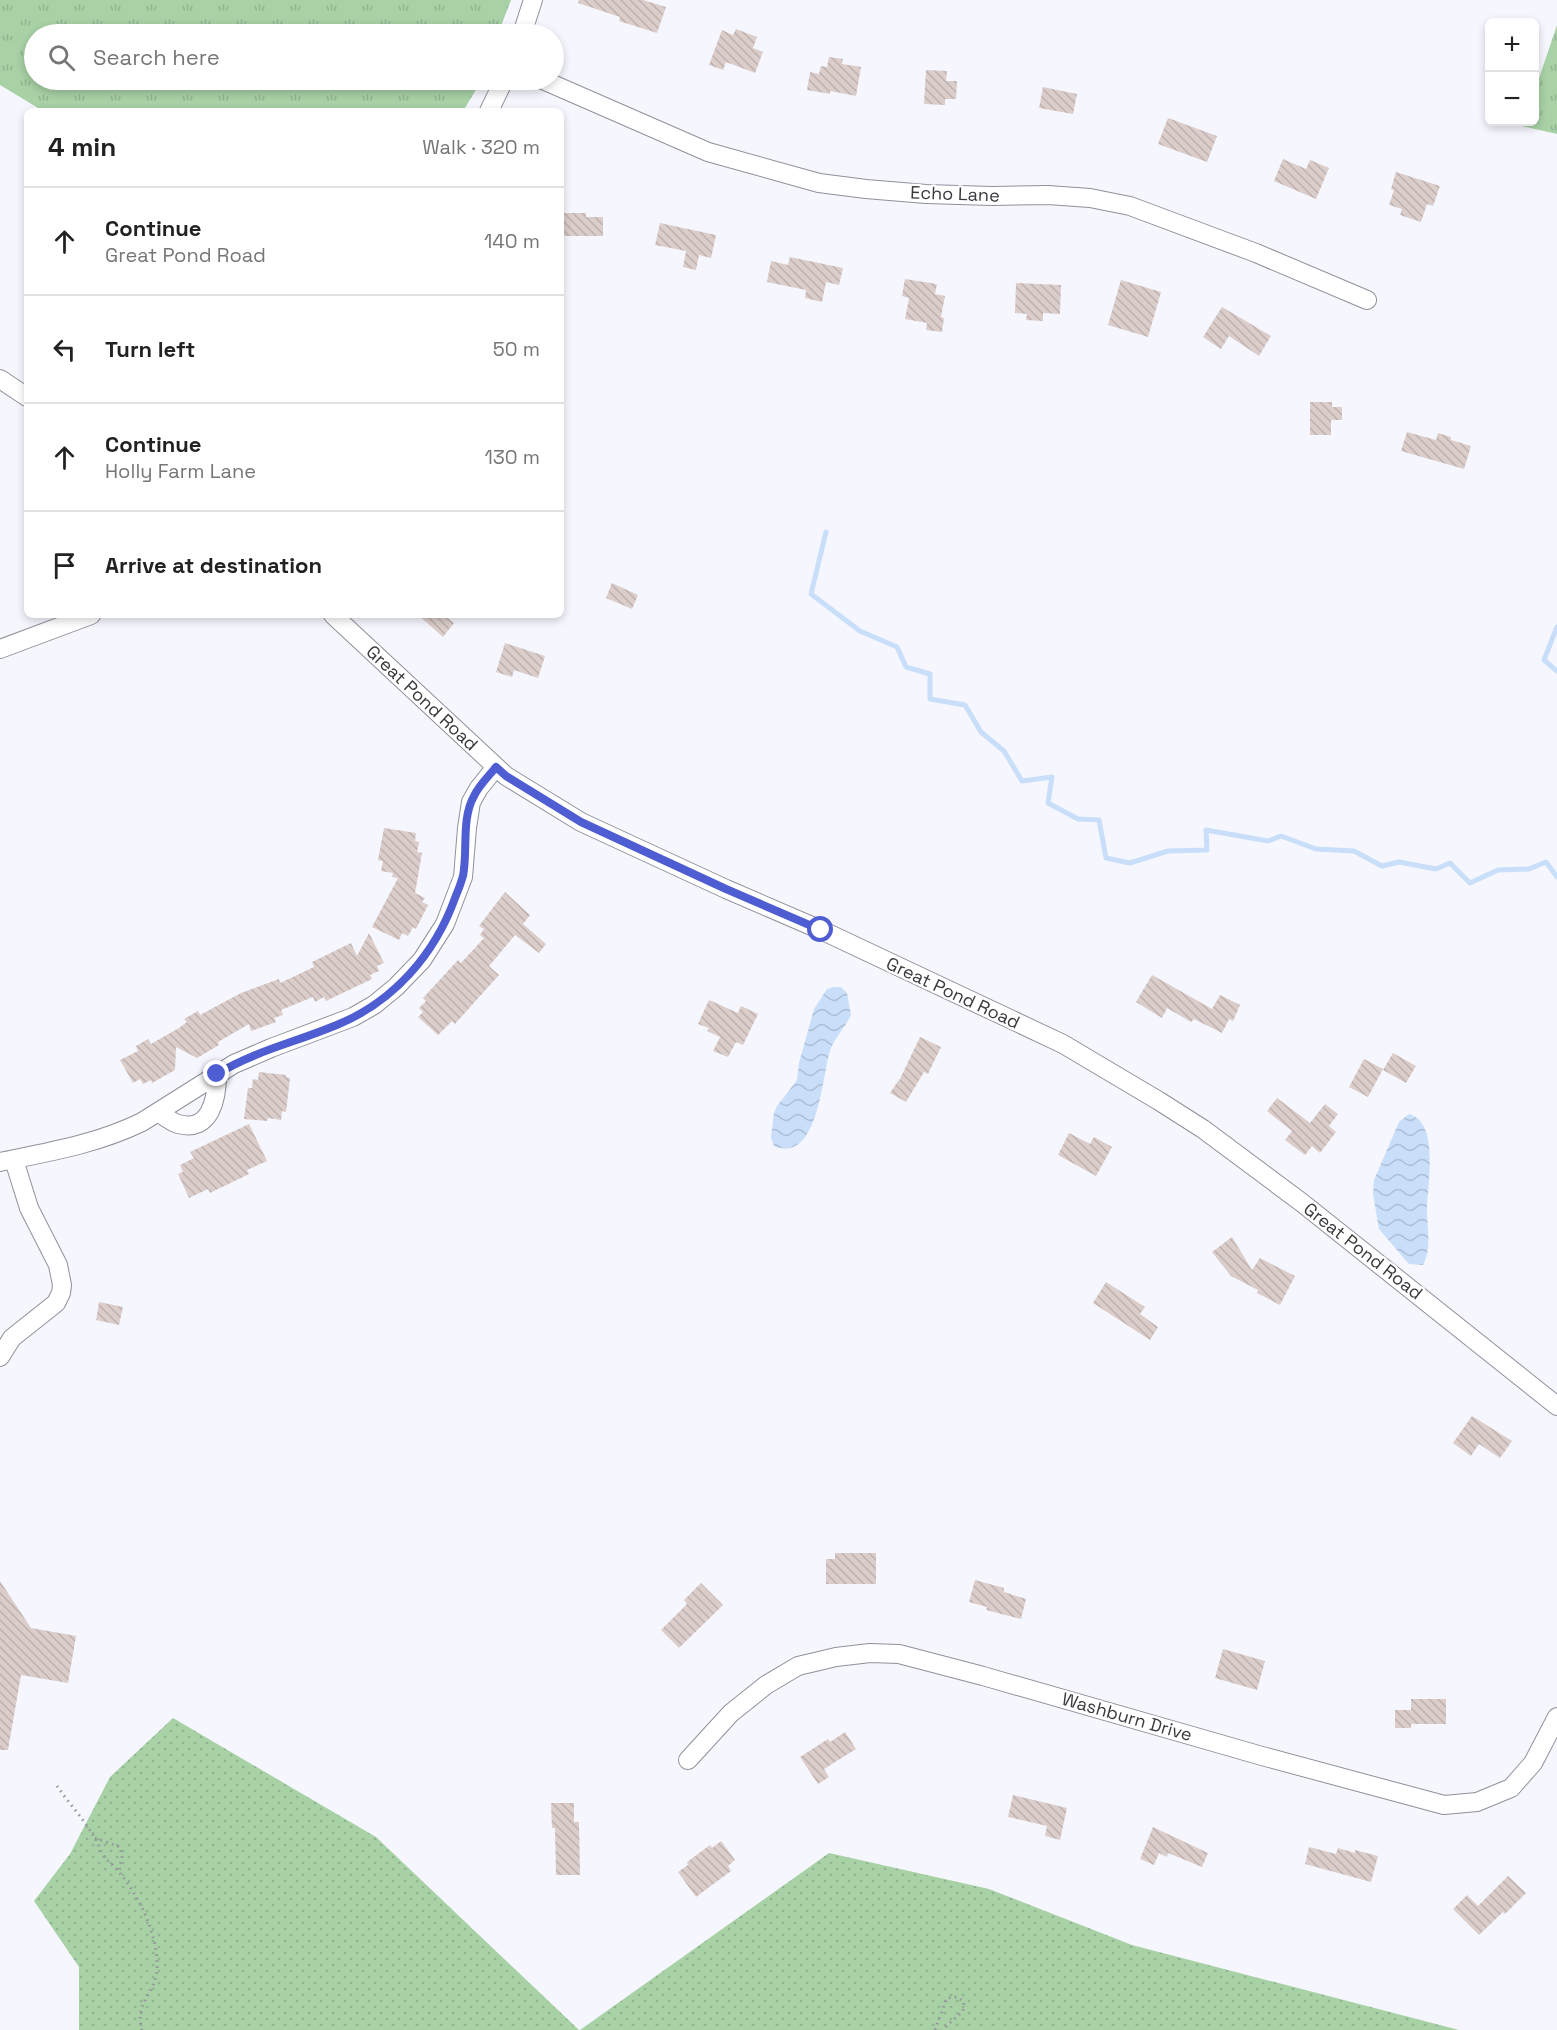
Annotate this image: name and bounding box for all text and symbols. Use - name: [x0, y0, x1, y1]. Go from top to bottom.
- map controls: [1485, 18, 1539, 126]
- button: +: [1485, 18, 1539, 72]
- search box: [24, 24, 564, 90]
- icon: search: [45, 41, 78, 74]
- text: Search here: [93, 43, 220, 71]
- button: −: [1485, 72, 1539, 126]
- text: 4 min: [48, 130, 116, 164]
- text: Walk · 320 m: [422, 134, 540, 160]
- street label: Echo Lane: [910, 180, 1000, 207]
- text: Continue: [105, 214, 201, 242]
- icon: ahead: [48, 225, 81, 258]
- text: 140 m: [484, 228, 540, 254]
- text: Great Pond Road: [105, 242, 266, 268]
- icon: left: [48, 333, 81, 366]
- text: Turn left: [105, 335, 195, 363]
- text: 50 m: [493, 336, 540, 362]
- text: Continue: [105, 430, 201, 458]
- icon: ahead: [48, 441, 81, 474]
- text: 130 m: [484, 444, 540, 470]
- text: Holly Farm Lane: [105, 458, 256, 484]
- icon: arrive: [48, 549, 81, 582]
- text: Arrive at destination: [105, 551, 322, 579]
- street label: Great Pond Road: [362, 640, 483, 755]
- route start: [807, 916, 833, 942]
- street label: Great Pond Road: [883, 952, 1024, 1034]
- route end: [203, 1060, 229, 1086]
- street label: Great Pond Road: [1299, 1197, 1427, 1304]
- street label: Washburn Drive: [1059, 1687, 1195, 1746]

